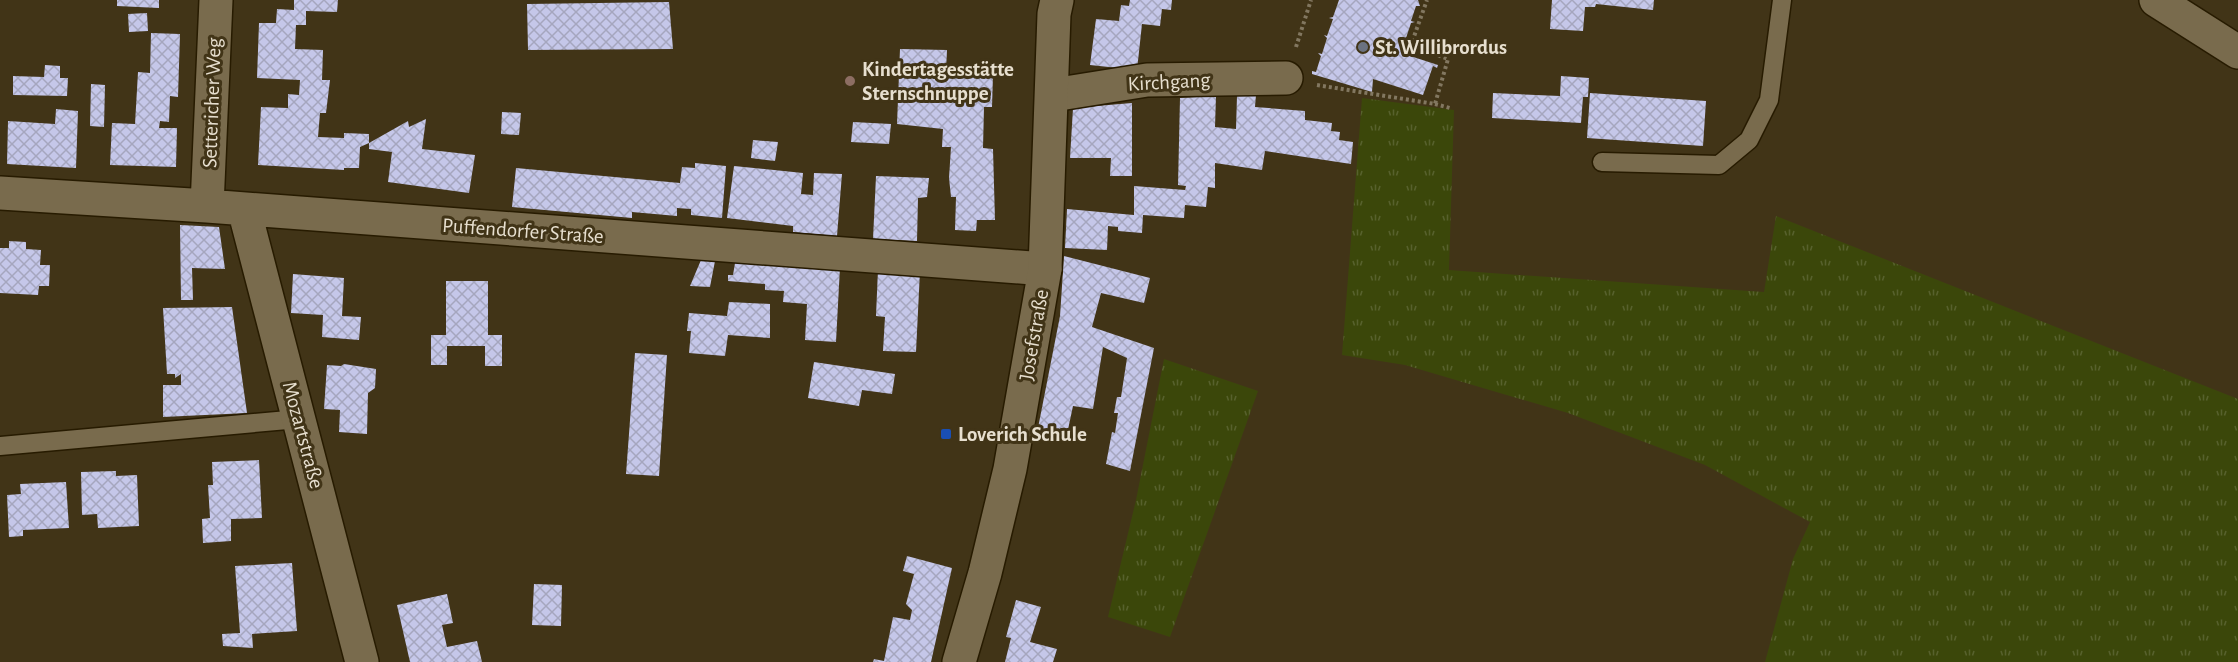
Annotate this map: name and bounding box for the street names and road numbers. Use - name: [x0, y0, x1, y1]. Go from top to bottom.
- street label: Settericher Weg: [199, 37, 225, 168]
- street label: Kirchgang: [1127, 69, 1212, 95]
- street label: Puffendorfer Straße: [442, 215, 604, 247]
- street label: Josefstraße: [1016, 288, 1052, 382]
- street label: Mozartstraße: [279, 379, 327, 491]

